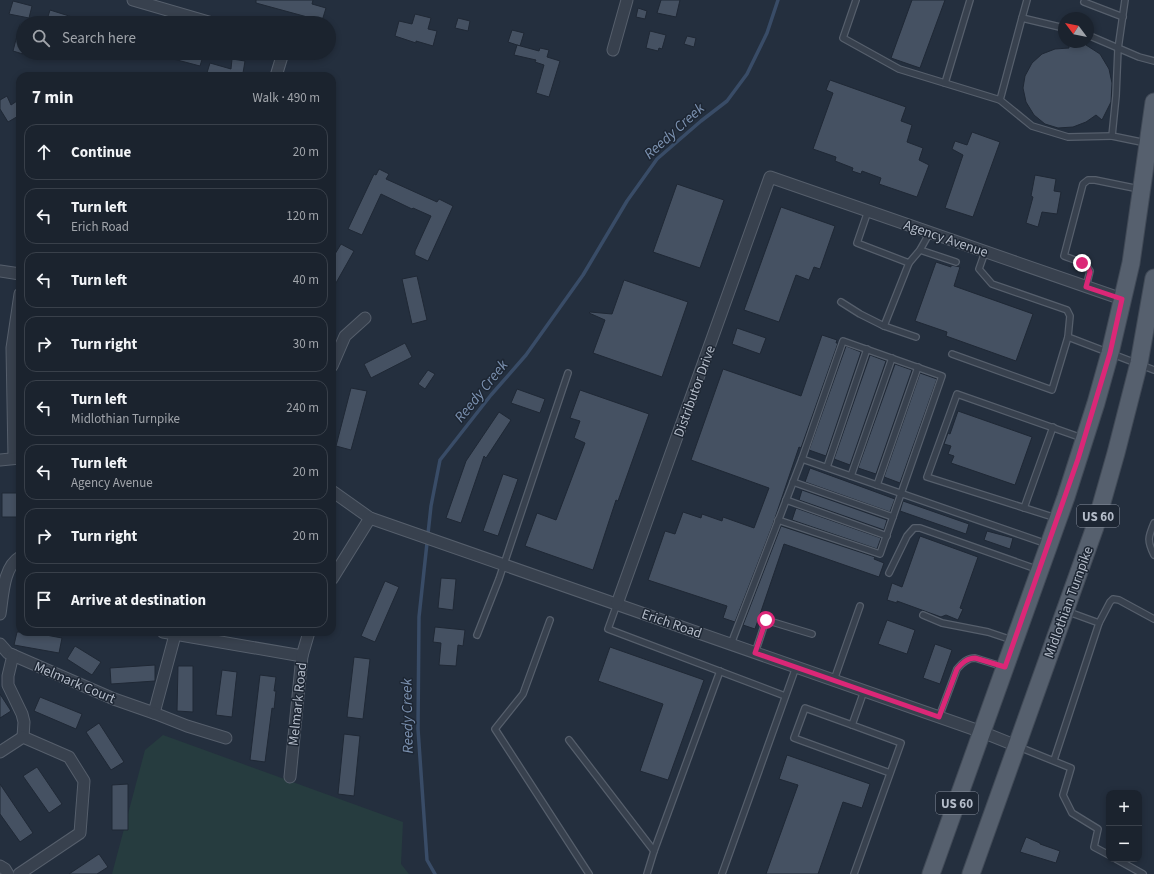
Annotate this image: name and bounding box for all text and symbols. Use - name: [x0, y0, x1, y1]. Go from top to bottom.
- north arrow: [1058, 12, 1094, 48]
- search box: [16, 16, 336, 60]
- icon: search: [30, 27, 52, 49]
- text: Search here: [62, 28, 136, 49]
- text: 7 min: [32, 86, 73, 110]
- text: Walk · 490 m: [252, 89, 320, 107]
- water label: Reedy Creek: [639, 98, 710, 164]
- icon: ahead: [33, 141, 55, 163]
- text: Continue: [71, 142, 131, 163]
- text: 20 m: [293, 143, 319, 161]
- text: Turn left: [71, 197, 127, 218]
- icon: left: [33, 205, 55, 227]
- text: 120 m: [286, 207, 319, 225]
- street label: Agency Avenue: [901, 215, 991, 263]
- text: Erich Road: [71, 218, 129, 236]
- route end: [1073, 254, 1091, 272]
- icon: left: [33, 269, 55, 291]
- text: Turn left: [71, 270, 127, 291]
- text: 40 m: [293, 271, 319, 289]
- icon: right: [33, 333, 55, 355]
- text: Turn right: [71, 334, 137, 355]
- text: 30 m: [293, 335, 319, 353]
- street label: Distributor Drive: [669, 343, 721, 440]
- water label: Reedy Creek: [450, 355, 514, 427]
- text: Turn left: [71, 389, 127, 410]
- icon: left: [33, 397, 55, 419]
- text: 240 m: [286, 399, 319, 417]
- text: Midlothian Turnpike: [71, 410, 180, 428]
- text: Turn left: [71, 453, 127, 474]
- icon: left: [33, 461, 55, 483]
- text: 20 m: [293, 463, 319, 481]
- text: Agency Avenue: [71, 474, 153, 492]
- road number: US 60: [1077, 505, 1119, 527]
- icon: right: [33, 525, 55, 547]
- text: Turn right: [71, 526, 137, 547]
- text: 20 m: [293, 527, 319, 545]
- street label: Midlothian Turnpike: [1039, 544, 1098, 661]
- icon: arrive: [33, 589, 55, 611]
- text: Arrive at destination: [71, 590, 206, 611]
- street label: Erich Road: [639, 604, 704, 644]
- route start: [757, 611, 775, 629]
- street label: Melmark Court: [31, 657, 119, 709]
- street label: Melmark Road: [284, 661, 312, 747]
- water label: Reedy Creek: [396, 677, 419, 754]
- map controls: [1106, 790, 1142, 862]
- button: +: [1106, 790, 1142, 826]
- road number: US 60: [936, 792, 978, 814]
- button: −: [1106, 826, 1142, 862]

